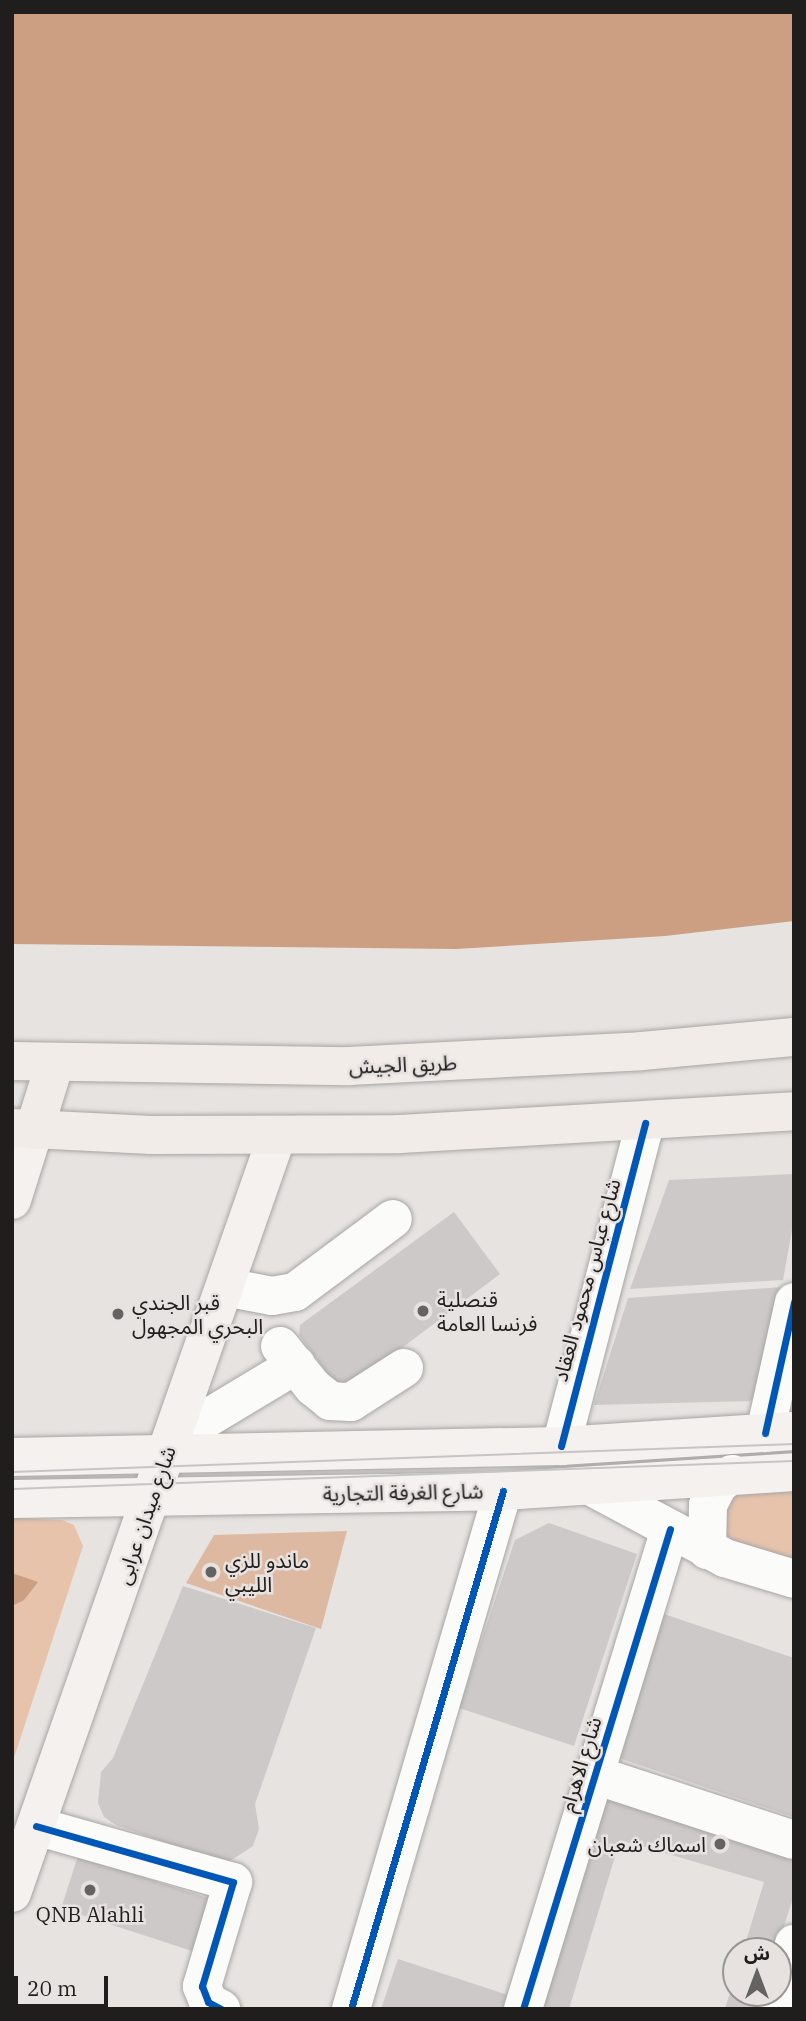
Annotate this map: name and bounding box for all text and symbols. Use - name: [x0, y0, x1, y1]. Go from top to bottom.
- street label: طريق الجيش: [348, 1050, 458, 1078]
- street label: شارع عباس محمود العقاد: [547, 1176, 625, 1384]
- place label: قنصلية فرنسا العامة: [437, 1286, 537, 1336]
- place label: قبر الجندي البحري المجهول: [132, 1289, 263, 1339]
- marker: قنصلية فرنسا العامة: [415, 1303, 431, 1319]
- marker: قبر الجندي البحري المجهول: [110, 1306, 126, 1322]
- street label: شارع ميدان عرابى: [110, 1443, 180, 1587]
- street label: شارع الغرفة التجارية: [322, 1478, 484, 1506]
- place label: ماندو للزي الليبي: [225, 1547, 309, 1597]
- marker: ماندو للزي الليبي: [203, 1564, 219, 1580]
- street label: شارع الاهرام: [554, 1713, 606, 1815]
- place label: اسماك شعبان: [588, 1831, 706, 1857]
- marker: اسماك شعبان: [712, 1836, 728, 1852]
- marker: QNB Alahli: [82, 1882, 98, 1898]
- place label: QNB Alahli: [36, 1901, 144, 1927]
- north arrow: [722, 1937, 792, 2007]
- text: ش: [744, 1941, 770, 1965]
- scale bar: [18, 1962, 112, 2006]
- text: 20 m: [27, 1974, 77, 2002]

